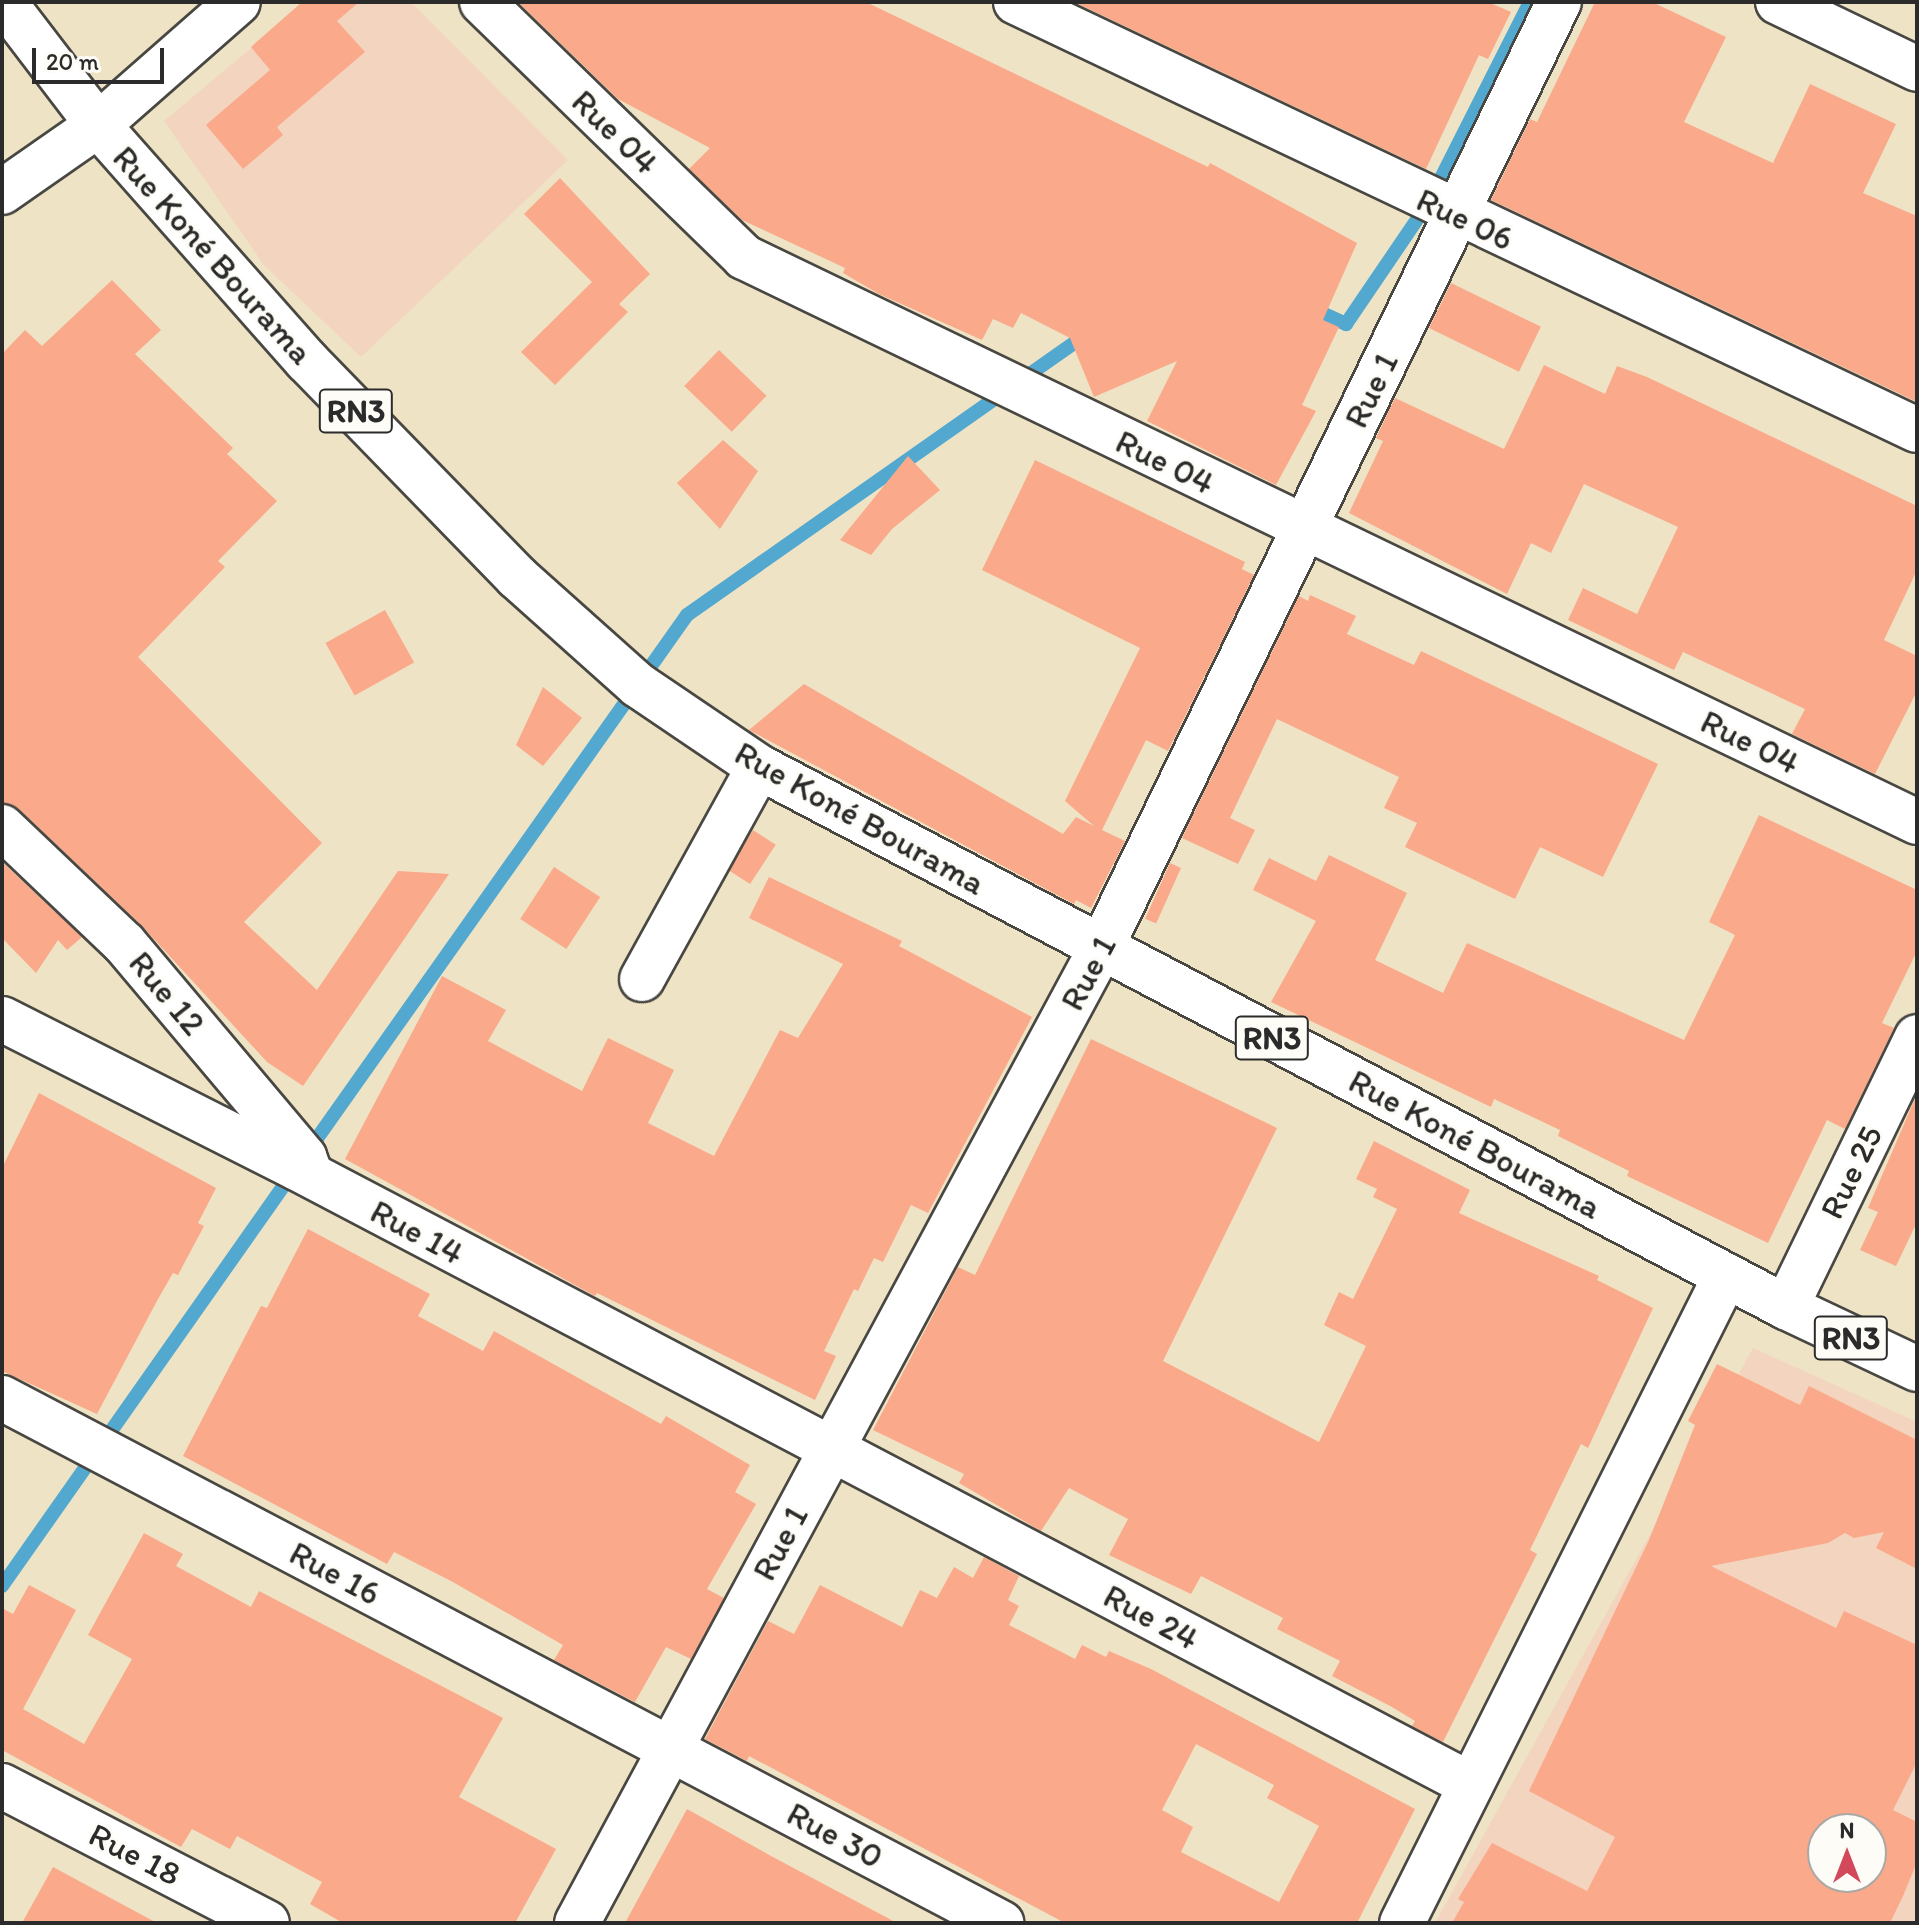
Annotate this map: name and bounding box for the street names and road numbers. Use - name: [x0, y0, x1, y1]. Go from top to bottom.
- street label: Rue 04: [563, 81, 667, 183]
- street label: Rue Koné Bourama: [104, 138, 322, 372]
- street label: Rue 06: [1410, 179, 1520, 259]
- street label: Rue 1: [1335, 346, 1407, 434]
- road number: RN3: [318, 383, 394, 439]
- street label: Rue 04: [1109, 421, 1221, 503]
- street label: Rue 04: [1694, 701, 1806, 783]
- street label: Rue Koné Bourama: [728, 732, 992, 904]
- street label: Rue 1: [1051, 929, 1125, 1017]
- street label: Rue 12: [120, 943, 214, 1043]
- road number: RN3: [1234, 1010, 1310, 1066]
- street label: Rue Koné Bourama: [1342, 1060, 1608, 1228]
- street label: Rue 25: [1811, 1119, 1891, 1225]
- street label: Rue 14: [364, 1191, 470, 1273]
- road number: RN3: [1813, 1310, 1889, 1366]
- street label: Rue 1: [743, 1499, 817, 1587]
- street label: Rue 16: [283, 1532, 387, 1614]
- street label: Rue 24: [1097, 1575, 1205, 1659]
- street label: Rue 30: [780, 1793, 890, 1877]
- street label: Rue 18: [82, 1814, 188, 1894]

